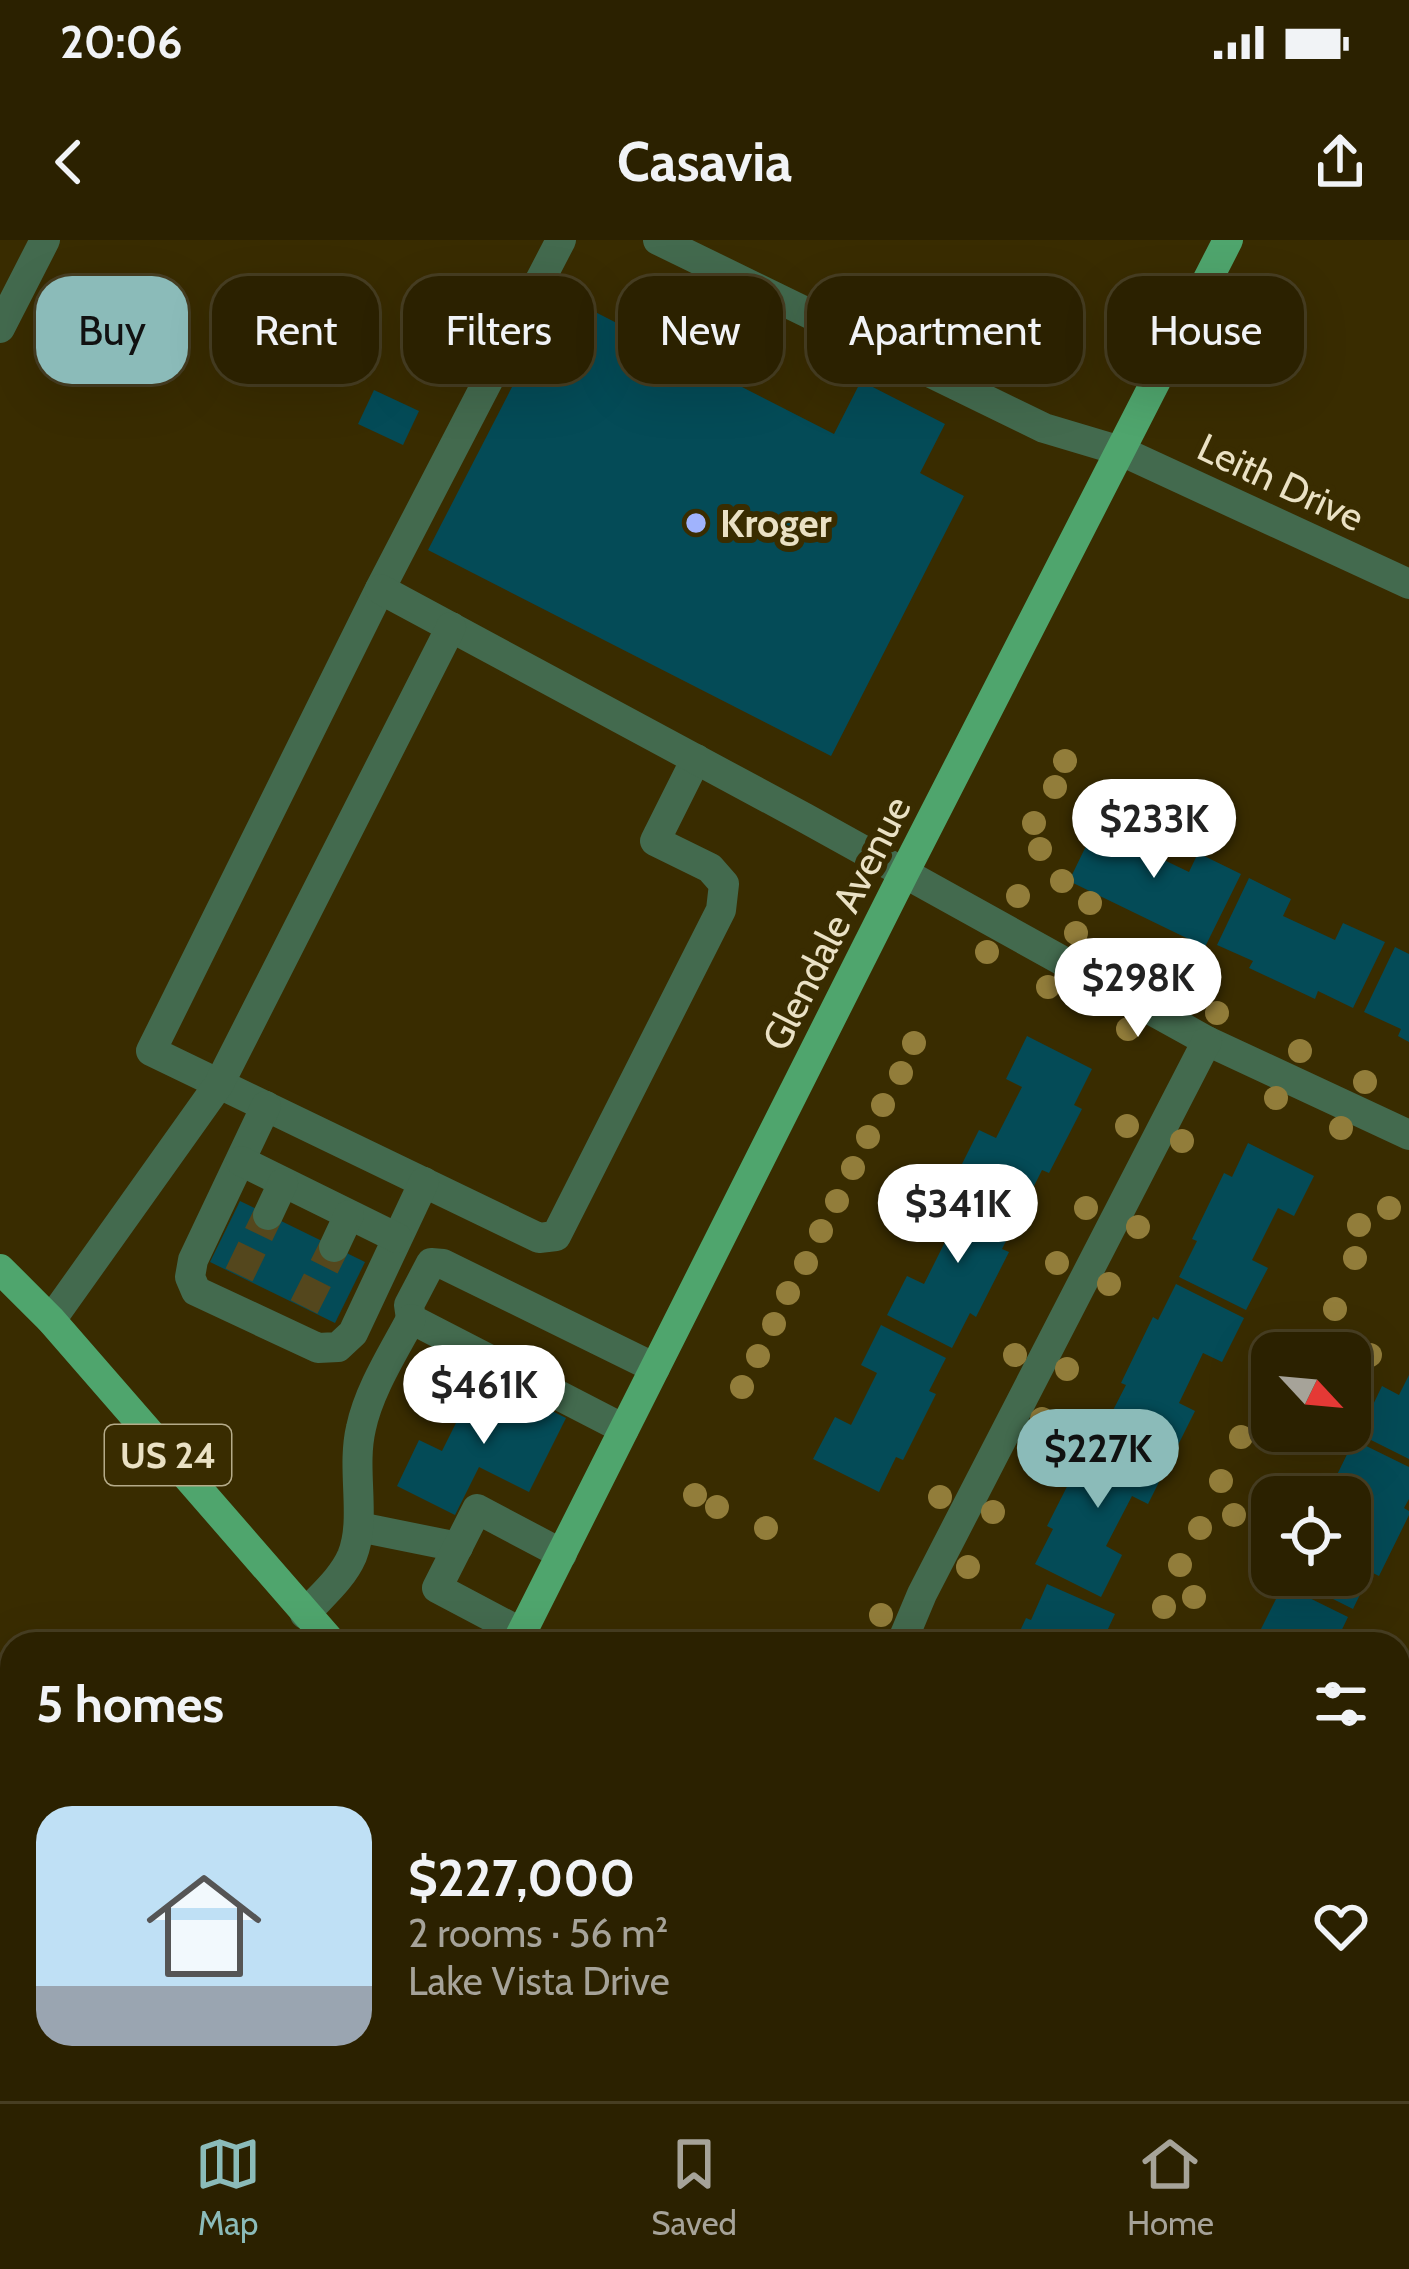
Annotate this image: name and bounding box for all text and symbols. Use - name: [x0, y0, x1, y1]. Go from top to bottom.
- text: 20:06: [60, 15, 183, 69]
- icon: back: [36, 129, 102, 195]
- text: Casavia: [617, 129, 792, 195]
- icon: share: [1307, 129, 1373, 195]
- chip: Buy: [36, 276, 188, 384]
- chip: Rent: [212, 276, 379, 384]
- chip: Filters: [403, 276, 594, 384]
- chip: New: [618, 276, 783, 384]
- chip: Apartment: [807, 276, 1083, 384]
- chip: House: [1107, 276, 1304, 384]
- street label: Leith Drive: [1190, 423, 1372, 541]
- place label: Kroger: [720, 499, 832, 547]
- marker: Kroger: [683, 510, 709, 536]
- pin: $233K: [1070, 779, 1238, 881]
- street label: Glendale Avenue: [751, 788, 921, 1058]
- text: $233K: [1099, 794, 1209, 842]
- pin: $298K: [1054, 938, 1222, 1040]
- text: $298K: [1081, 953, 1195, 1001]
- pin: $341K: [874, 1164, 1042, 1266]
- text: $341K: [905, 1179, 1011, 1227]
- north arrow: [1251, 1332, 1371, 1452]
- map controls: [1251, 1332, 1371, 1596]
- pin: $461K: [400, 1345, 568, 1447]
- text: $461K: [430, 1360, 538, 1408]
- pin: $227K: [1014, 1409, 1182, 1511]
- text: $227K: [1044, 1424, 1152, 1472]
- road number: US 24: [105, 1425, 231, 1485]
- button: locate: [1251, 1476, 1371, 1596]
- icon: filters: [1308, 1671, 1374, 1737]
- text: 5 homes: [36, 1673, 224, 1735]
- text: $227,000: [408, 1847, 635, 1909]
- icon: home: [132, 1854, 276, 1998]
- icon: heart: [1308, 1893, 1374, 1959]
- text: 2 rooms · 56 m²: [408, 1909, 668, 1957]
- text: Lake Vista Drive: [408, 1957, 670, 2005]
- tab: Map: [195, 2131, 261, 2243]
- tab: Saved: [651, 2131, 737, 2243]
- tab: Home: [1127, 2131, 1214, 2243]

